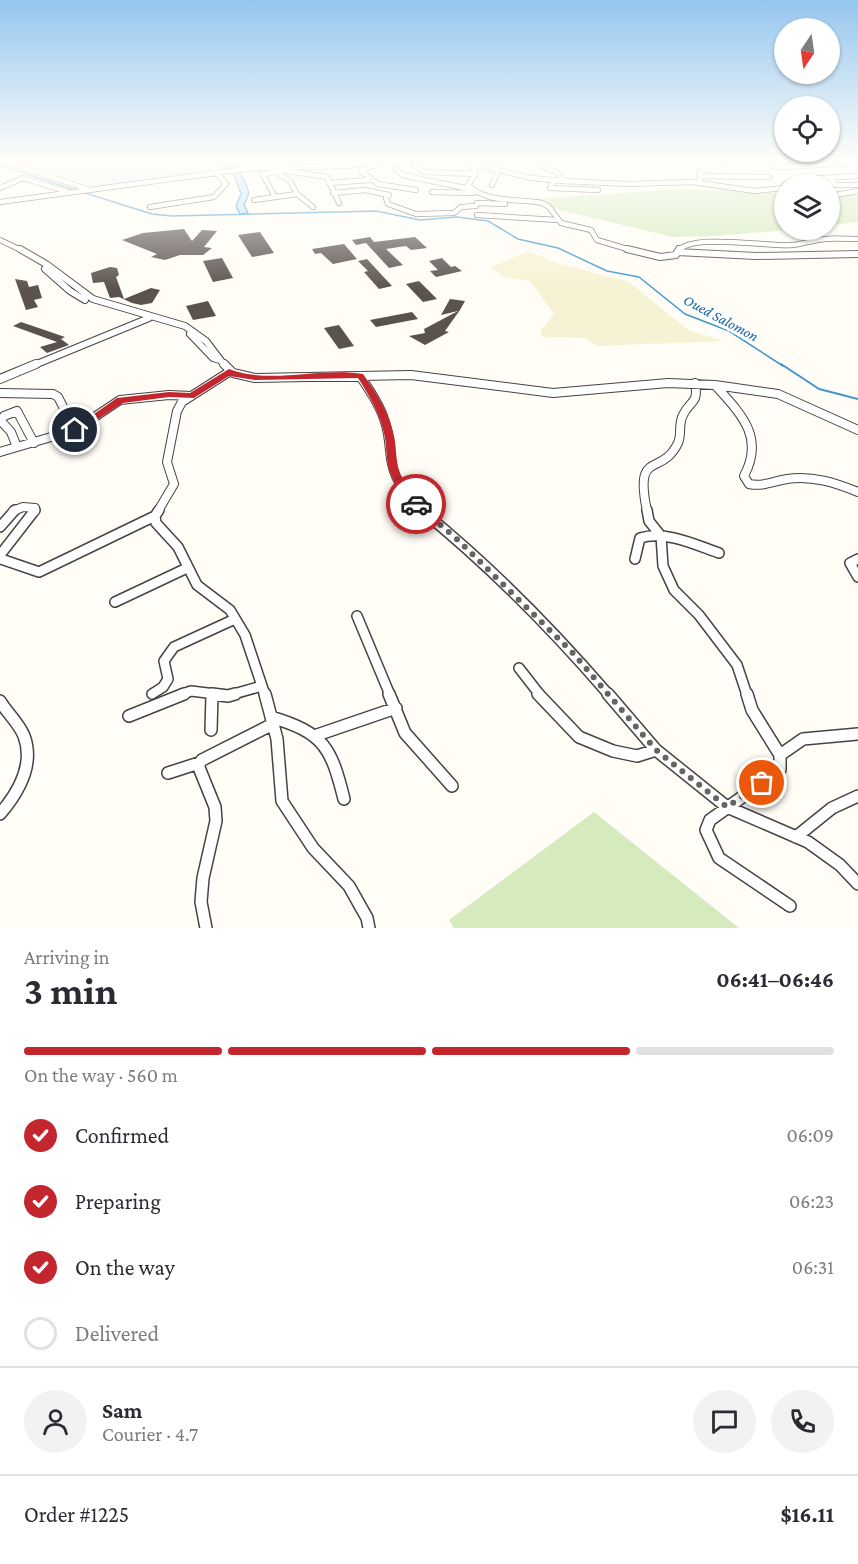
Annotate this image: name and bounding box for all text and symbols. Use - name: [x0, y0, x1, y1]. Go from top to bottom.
- north arrow: [774, 18, 840, 84]
- map controls: [774, 18, 840, 240]
- button: locate: [774, 96, 840, 162]
- button: layers: [774, 174, 840, 240]
- water label: Oued Salomon: [681, 292, 761, 345]
- pin: [49, 404, 100, 455]
- icon: home: [58, 413, 91, 446]
- courier: [386, 474, 446, 534]
- icon: car: [400, 488, 433, 521]
- pin: [736, 757, 787, 808]
- icon: bag: [745, 766, 778, 799]
- text: Arriving in: [24, 946, 109, 968]
- text: 06:41–06:46: [716, 967, 834, 992]
- text: 3 min: [24, 969, 117, 1012]
- text: On the way · 560 m: [24, 1064, 178, 1086]
- icon: check: [24, 1119, 57, 1152]
- text: Confirmed: [75, 1123, 169, 1148]
- text: 06:09: [787, 1124, 834, 1146]
- icon: check: [24, 1185, 57, 1218]
- text: Preparing: [75, 1189, 161, 1214]
- text: 06:23: [789, 1190, 834, 1212]
- icon: check: [24, 1251, 57, 1284]
- text: On the way: [75, 1255, 175, 1280]
- text: 06:31: [792, 1256, 834, 1278]
- text: Delivered: [75, 1321, 159, 1346]
- button: person: [24, 1390, 87, 1453]
- button: chat: [693, 1390, 756, 1453]
- button: phone: [771, 1390, 834, 1453]
- text: Sam: [102, 1398, 142, 1423]
- text: Courier · 4.7: [102, 1423, 198, 1445]
- text: Order #1225: [24, 1502, 129, 1527]
- text: $16.11: [780, 1502, 834, 1527]

